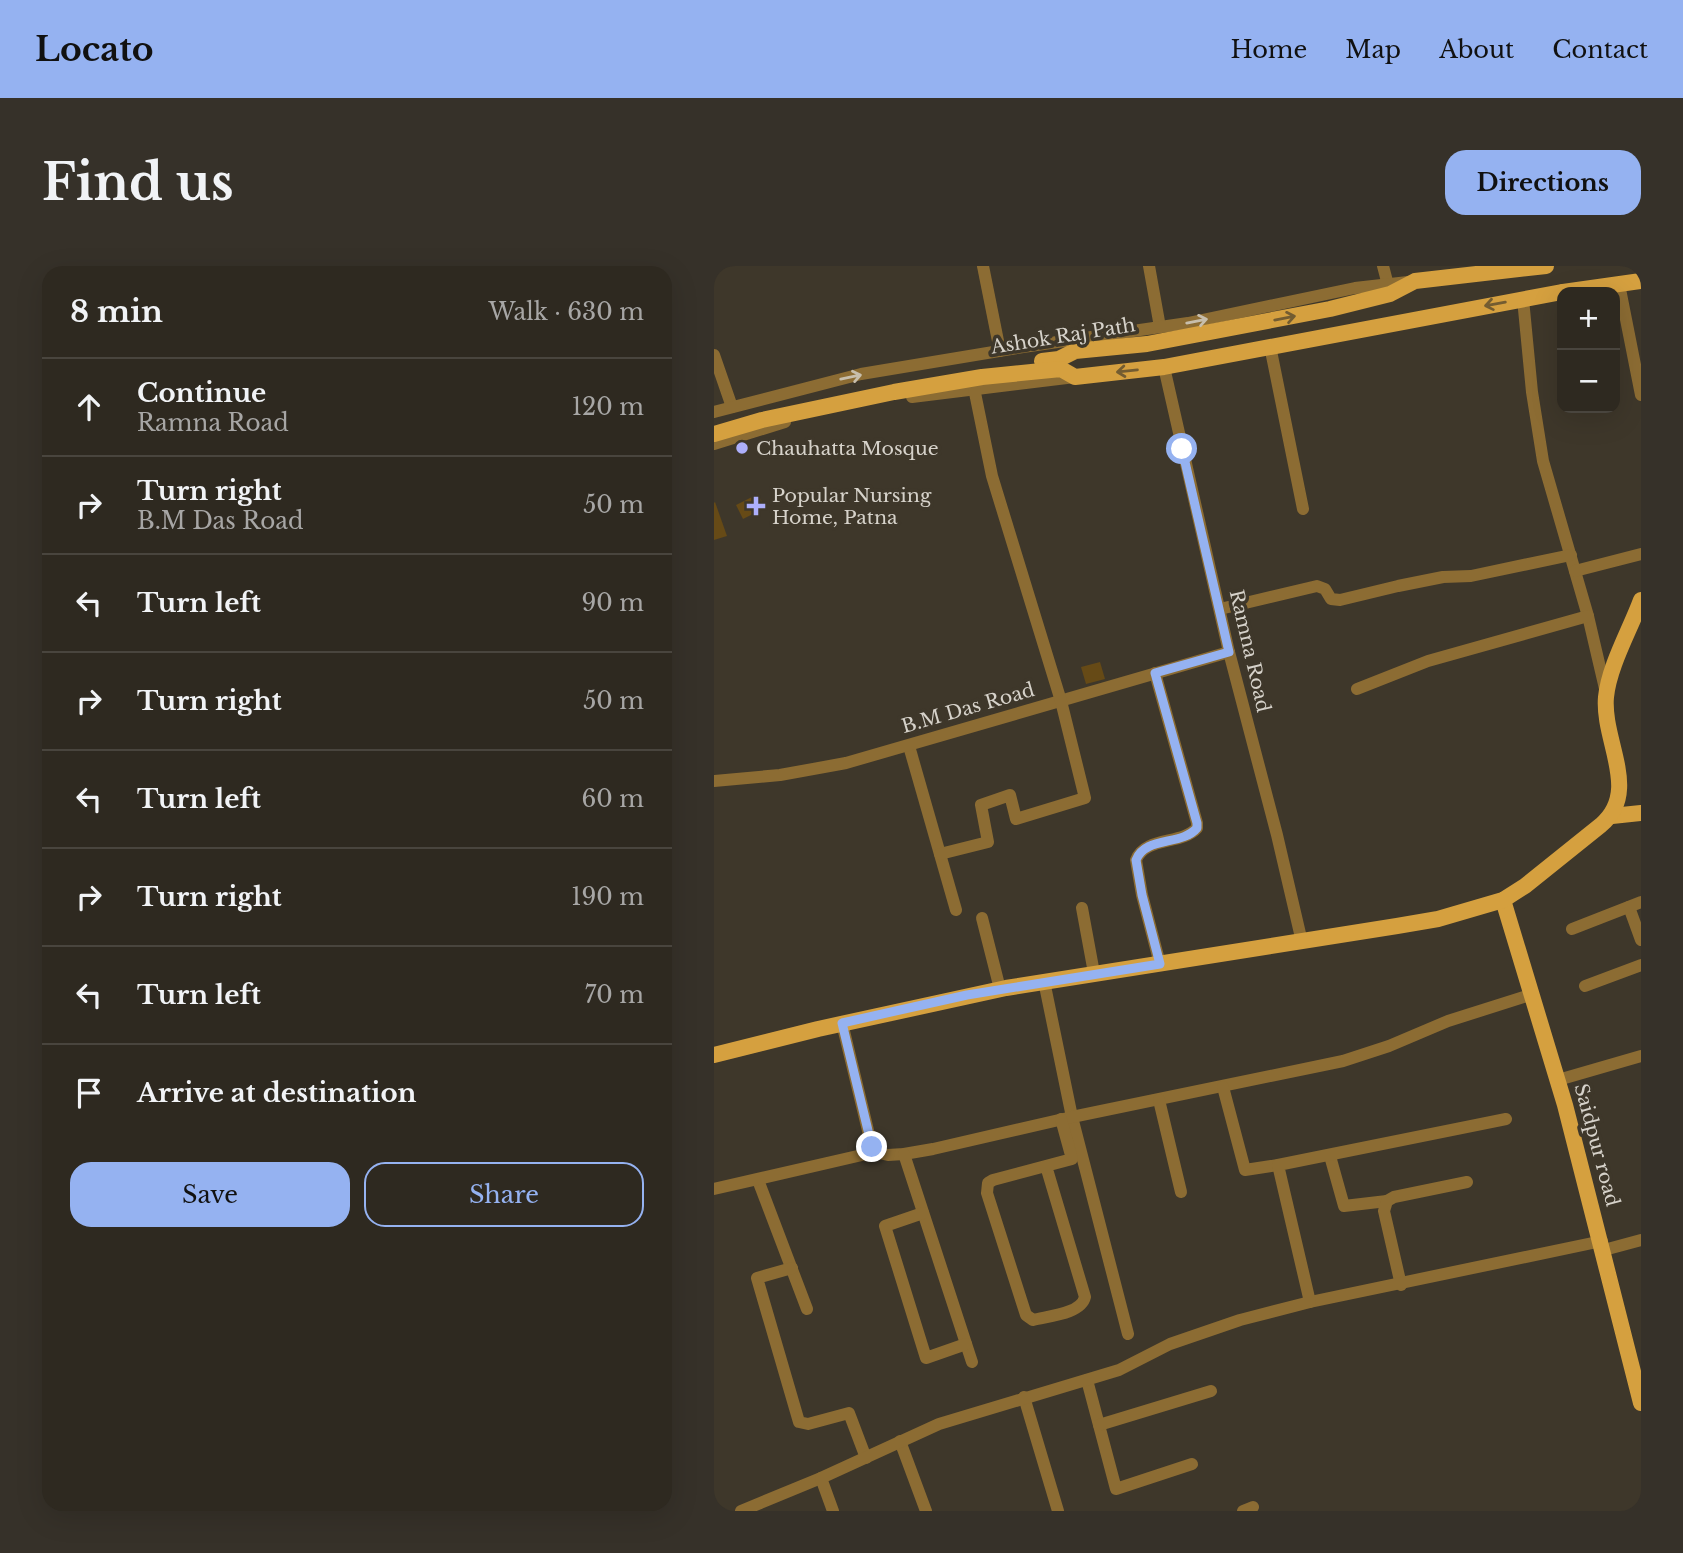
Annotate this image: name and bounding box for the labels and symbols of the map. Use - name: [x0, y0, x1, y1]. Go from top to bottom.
- one-way arrow: [1484, 298, 1507, 311]
- one-way arrow: [1273, 311, 1296, 324]
- street label: Ashok Raj Path: [988, 313, 1137, 359]
- one-way arrow: [1185, 314, 1208, 327]
- one-way arrow: [1116, 365, 1139, 378]
- one-way arrow: [839, 369, 862, 383]
- route start: [1166, 433, 1197, 464]
- place label: Chauhatta Mosque: [756, 437, 939, 460]
- marker: Chauhatta Mosque: [734, 440, 750, 456]
- place label: Popular Nursing Home, Patna: [772, 484, 932, 529]
- marker: Popular Nursing Home, Patna: [746, 496, 766, 516]
- street label: Ramna Road: [1225, 587, 1275, 715]
- street label: B.M Das Road: [899, 678, 1037, 738]
- street label: Saidpur road: [1570, 1081, 1625, 1209]
- route end: [856, 1131, 887, 1162]

